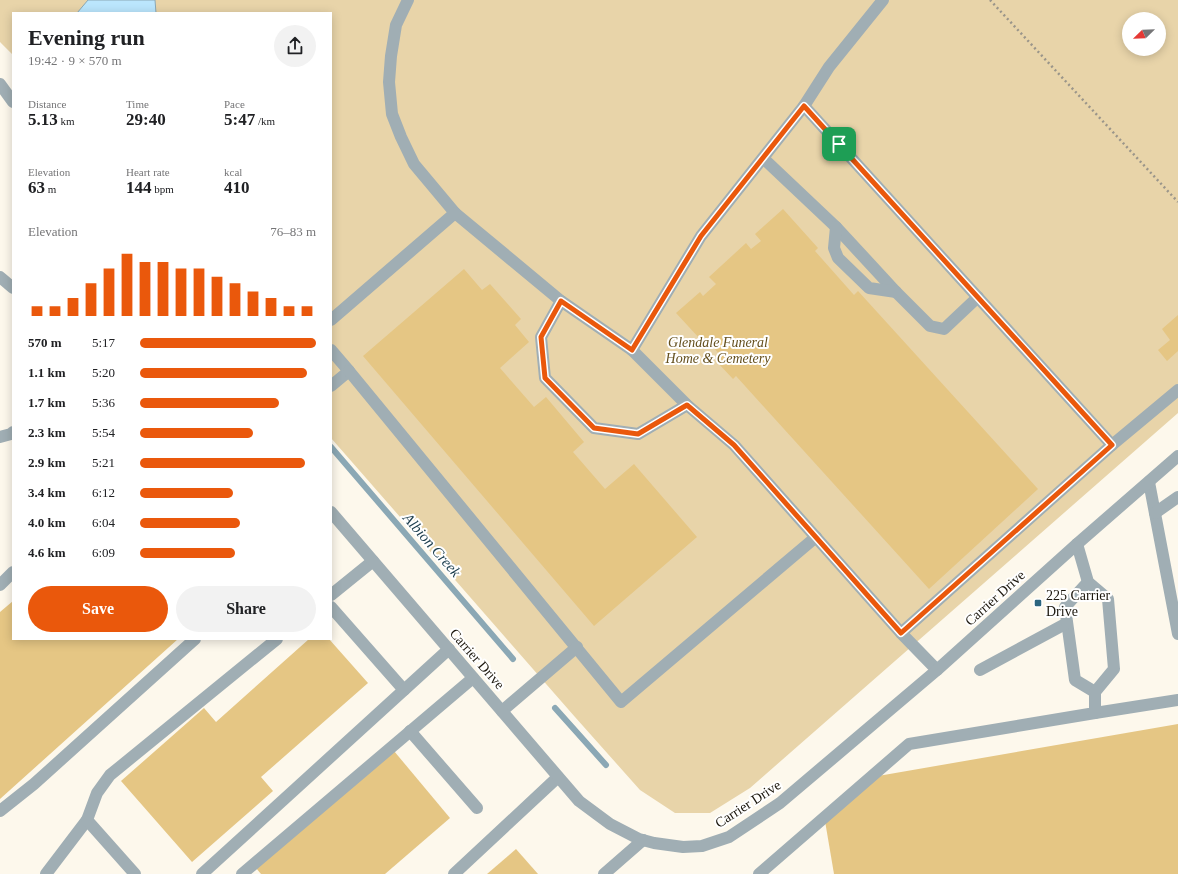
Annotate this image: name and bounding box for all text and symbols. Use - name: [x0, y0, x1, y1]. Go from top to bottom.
- north arrow: [1122, 12, 1166, 56]
- map controls: [1122, 12, 1166, 56]
- text: Evening run: [28, 25, 145, 50]
- button: share: [274, 25, 316, 67]
- text: 19:42 · 9 × 570 m: [28, 53, 122, 68]
- text: Distance: [28, 98, 66, 110]
- text: Time: [126, 98, 149, 110]
- text: Pace: [224, 98, 245, 110]
- text: 5.13: [28, 110, 58, 129]
- text: 29:40: [126, 110, 166, 129]
- text: 5:47: [224, 110, 255, 129]
- text: km: [58, 115, 75, 127]
- text: /km: [255, 115, 275, 127]
- pin: [822, 127, 856, 161]
- icon: arrive: [828, 133, 850, 155]
- text: Elevation: [28, 166, 70, 178]
- text: Heart rate: [126, 166, 170, 178]
- text: kcal: [224, 166, 242, 178]
- text: 63: [28, 178, 45, 197]
- text: 144: [126, 178, 152, 197]
- text: 410: [224, 178, 250, 197]
- text: m: [45, 183, 56, 195]
- text: bpm: [152, 183, 174, 195]
- text: Elevation: [28, 224, 78, 239]
- text: 76–83 m: [270, 224, 316, 239]
- text: 570 m: [28, 335, 62, 350]
- text: 5:17: [92, 335, 115, 350]
- park label: Glendale Funeral Home & Cemetery: [665, 335, 771, 366]
- text: 1.1 km: [28, 365, 66, 380]
- text: 5:20: [92, 365, 115, 380]
- text: 1.7 km: [28, 395, 66, 410]
- text: 5:36: [92, 395, 115, 410]
- text: 2.3 km: [28, 425, 66, 440]
- text: 5:54: [92, 425, 115, 440]
- text: 2.9 km: [28, 455, 66, 470]
- text: 5:21: [92, 455, 115, 470]
- text: 3.4 km: [28, 485, 66, 500]
- text: 6:12: [92, 485, 115, 500]
- water label: Albion Creek: [399, 509, 464, 580]
- text: 4.0 km: [28, 515, 66, 530]
- text: 6:04: [92, 515, 115, 530]
- text: 4.6 km: [28, 545, 66, 560]
- text: 6:09: [92, 545, 115, 560]
- street label: Carrier Drive: [962, 567, 1028, 629]
- button: Save: [28, 586, 168, 632]
- button: Share: [176, 586, 316, 632]
- place label: 225 Carrier Drive: [1046, 588, 1110, 619]
- marker: 225 Carrier Drive: [1033, 598, 1043, 608]
- street label: Carrier Drive: [447, 626, 507, 692]
- street label: Carrier Drive: [712, 777, 784, 831]

